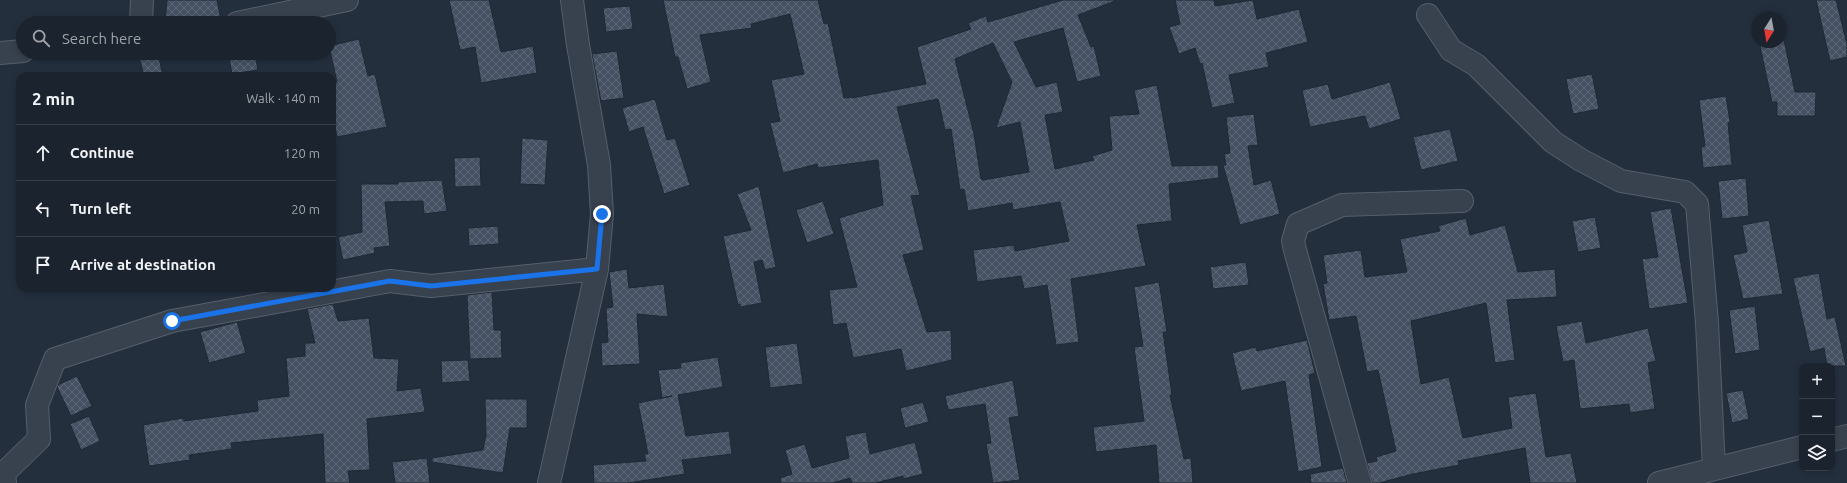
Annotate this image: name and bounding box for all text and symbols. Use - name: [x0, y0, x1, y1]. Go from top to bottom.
- north arrow: [1751, 12, 1787, 48]
- search box: [16, 16, 336, 60]
- icon: search: [30, 27, 52, 49]
- text: Search here: [62, 30, 141, 47]
- text: 2 min: [32, 89, 75, 108]
- text: Walk · 140 m: [246, 91, 320, 105]
- icon: ahead: [32, 142, 54, 164]
- text: Continue: [70, 144, 134, 161]
- text: 120 m: [284, 146, 320, 160]
- icon: left: [32, 198, 54, 220]
- text: Turn left: [70, 200, 131, 217]
- text: 20 m: [291, 202, 320, 216]
- route end: [593, 205, 611, 223]
- icon: arrive: [32, 254, 54, 276]
- text: Arrive at destination: [70, 256, 216, 273]
- route start: [163, 312, 181, 330]
- map controls: [1799, 363, 1835, 471]
- button: +: [1799, 363, 1835, 399]
- button: −: [1799, 399, 1835, 435]
- button: layers: [1799, 435, 1835, 471]

